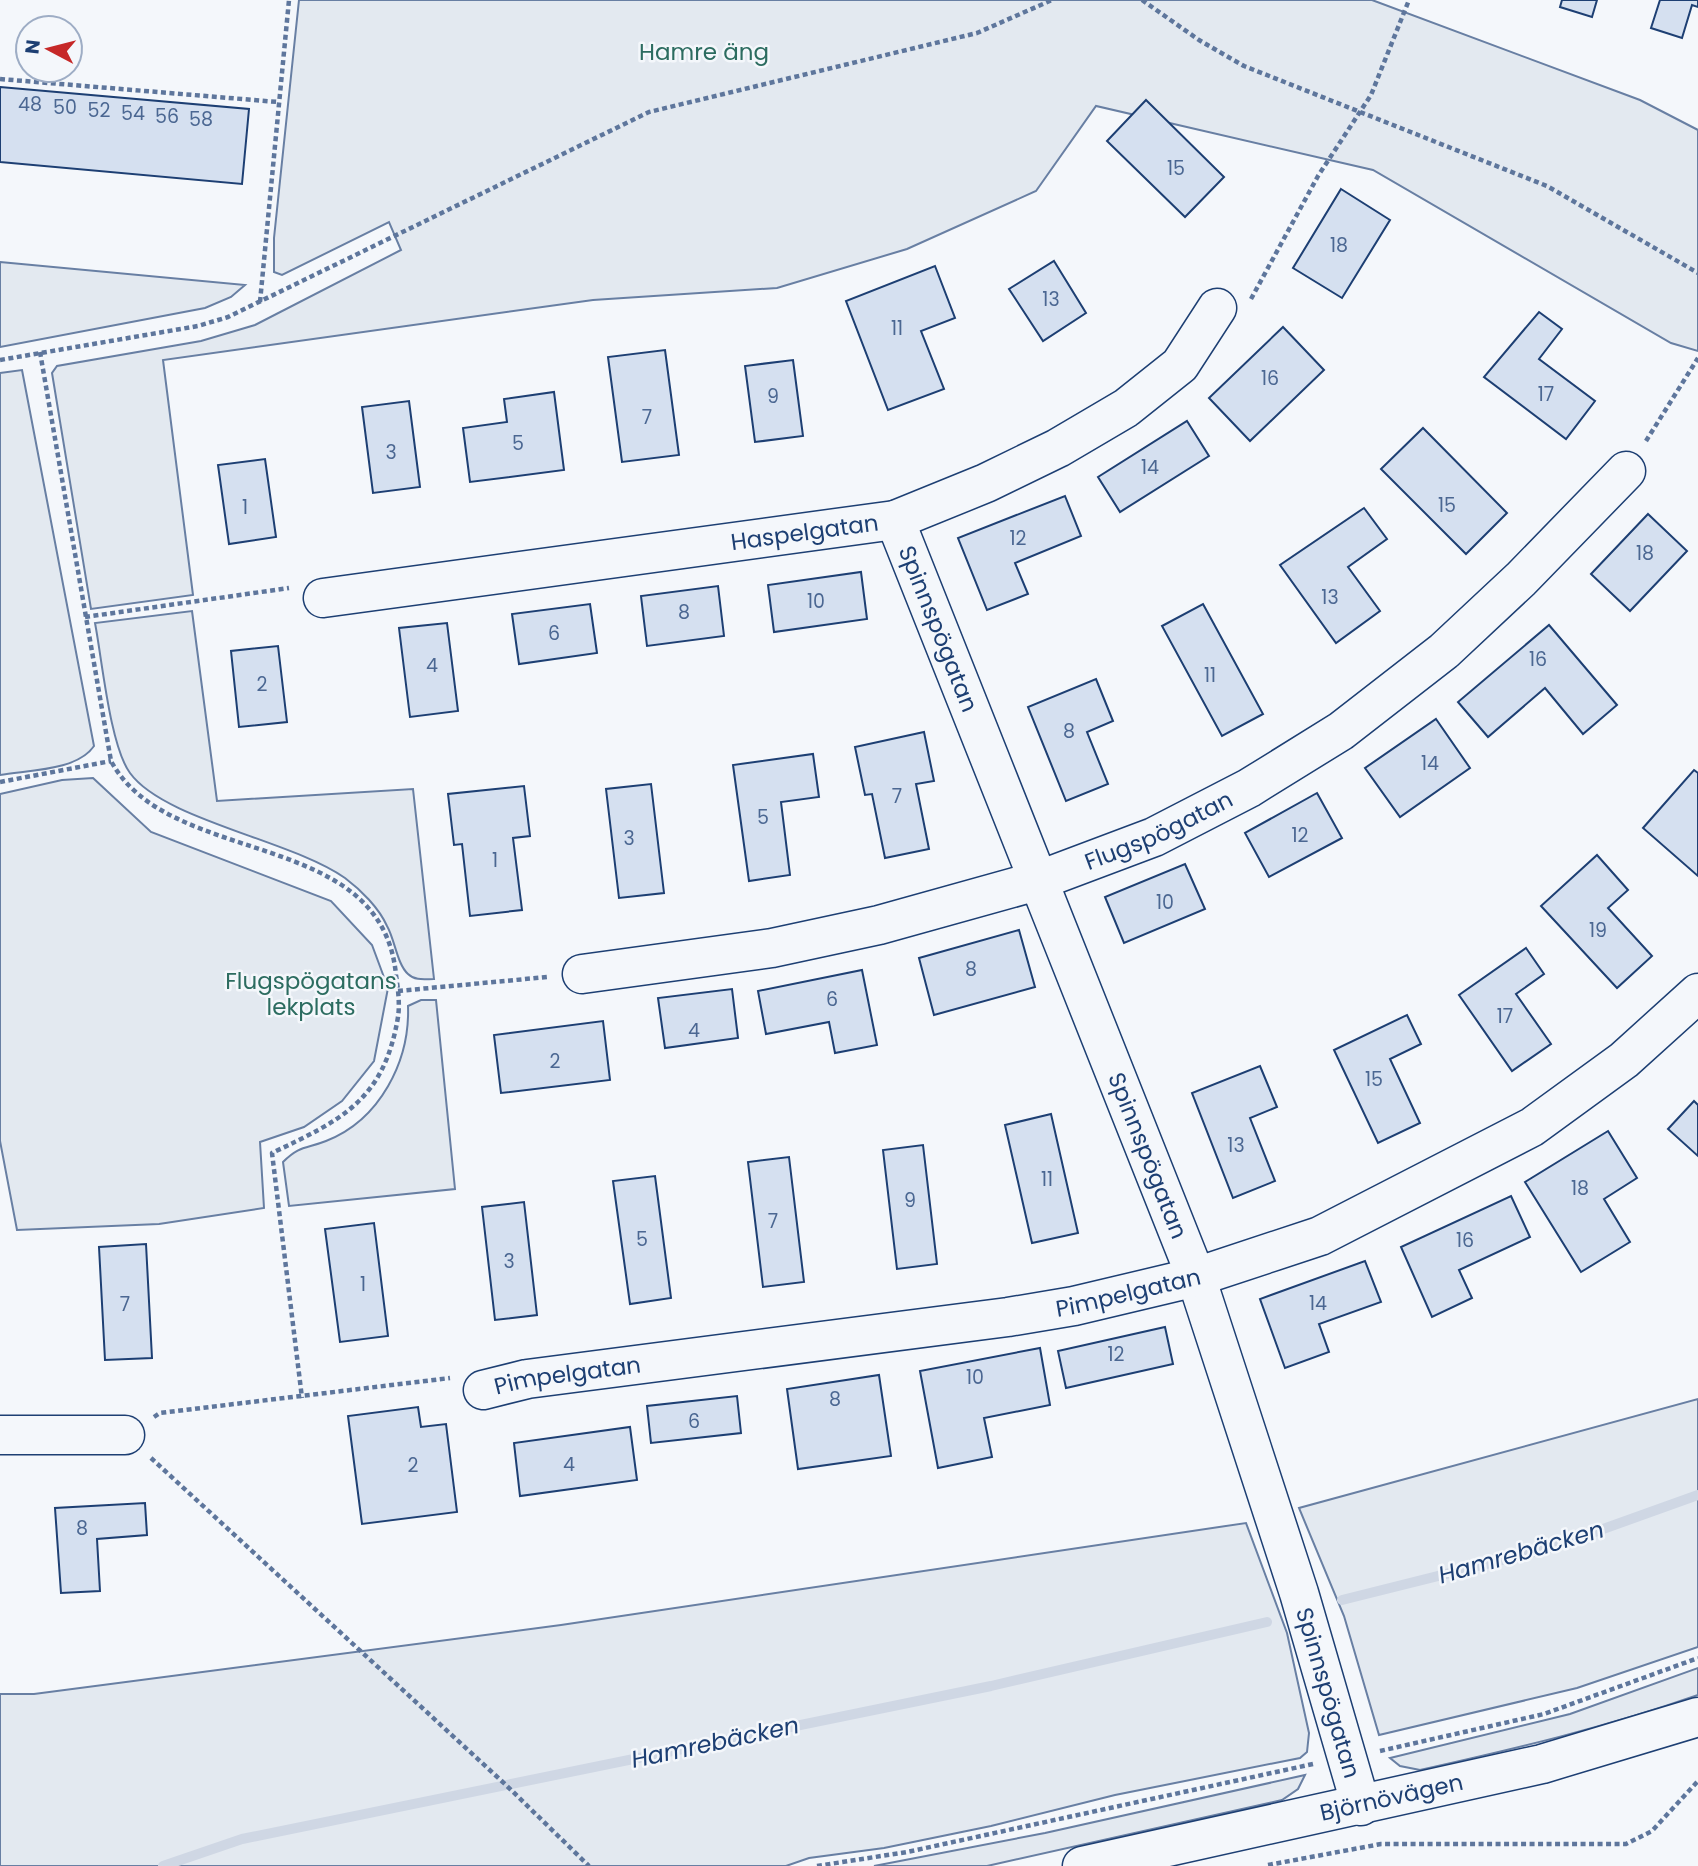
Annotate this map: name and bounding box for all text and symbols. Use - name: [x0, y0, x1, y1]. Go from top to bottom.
- north arrow: [14, 14, 84, 84]
- park label: Hamre äng: [639, 36, 769, 68]
- text: N: [18, 38, 47, 56]
- house number: 48: [18, 91, 42, 118]
- house number: 50: [53, 94, 77, 121]
- house number: 52: [88, 97, 111, 124]
- house number: 54: [121, 100, 145, 127]
- house number: 56: [155, 103, 179, 130]
- house number: 58: [189, 106, 213, 133]
- house number: 15: [1167, 155, 1185, 182]
- house number: 18: [1330, 232, 1348, 259]
- house number: 13: [1042, 286, 1060, 313]
- house number: 11: [891, 315, 903, 342]
- house number: 16: [1261, 365, 1279, 392]
- house number: 17: [1538, 381, 1554, 408]
- house number: 9: [767, 383, 779, 410]
- house number: 7: [642, 404, 652, 431]
- house number: 5: [512, 430, 524, 457]
- house number: 3: [385, 439, 397, 466]
- house number: 14: [1141, 454, 1159, 481]
- house number: 15: [1438, 492, 1456, 519]
- house number: 1: [242, 494, 248, 521]
- street label: Haspelgatan: [729, 506, 880, 558]
- house number: 12: [1009, 525, 1027, 552]
- house number: 18: [1636, 540, 1654, 567]
- street label: Spinnspögatan: [891, 541, 986, 717]
- house number: 13: [1321, 584, 1339, 611]
- house number: 10: [807, 588, 825, 615]
- house number: 8: [678, 599, 690, 626]
- house number: 6: [548, 620, 560, 647]
- house number: 16: [1529, 646, 1547, 673]
- house number: 4: [426, 652, 438, 679]
- house number: 11: [1204, 662, 1216, 689]
- house number: 2: [257, 671, 268, 698]
- house number: 8: [1063, 718, 1075, 745]
- house number: 14: [1421, 750, 1439, 777]
- house number: 7: [892, 783, 902, 810]
- street label: Flugspögatan: [1080, 783, 1238, 878]
- house number: 5: [757, 804, 769, 831]
- house number: 12: [1291, 822, 1309, 849]
- house number: 3: [623, 825, 635, 852]
- house number: 1: [492, 847, 498, 874]
- house number: 10: [1156, 889, 1174, 916]
- house number: 19: [1589, 917, 1607, 944]
- house number: 8: [965, 956, 977, 983]
- park label: Flugspögatans lekplats: [225, 965, 397, 1023]
- house number: 6: [826, 986, 838, 1013]
- house number: 17: [1497, 1003, 1513, 1030]
- house number: 4: [688, 1017, 700, 1044]
- house number: 2: [550, 1048, 561, 1075]
- house number: 15: [1365, 1066, 1383, 1093]
- street label: Spinnspögatan: [1100, 1068, 1195, 1243]
- house number: 13: [1227, 1132, 1245, 1159]
- house number: 11: [1041, 1166, 1053, 1193]
- house number: 18: [1571, 1175, 1589, 1202]
- house number: 9: [904, 1187, 916, 1214]
- house number: 7: [768, 1208, 778, 1235]
- house number: 5: [636, 1226, 648, 1253]
- house number: 16: [1456, 1227, 1474, 1254]
- house number: 3: [503, 1248, 515, 1275]
- street label: Pimpelgatan: [1053, 1260, 1204, 1325]
- house number: 1: [360, 1271, 366, 1298]
- house number: 14: [1309, 1290, 1327, 1317]
- house number: 7: [120, 1291, 130, 1318]
- house number: 12: [1107, 1341, 1125, 1368]
- street label: Pimpelgatan: [491, 1348, 643, 1403]
- house number: 10: [966, 1364, 984, 1391]
- house number: 8: [829, 1386, 841, 1413]
- house number: 6: [688, 1408, 700, 1435]
- house number: 4: [563, 1451, 575, 1478]
- house number: 2: [408, 1452, 419, 1479]
- water label: Hamrebäcken: [1434, 1513, 1608, 1591]
- house number: 8: [76, 1515, 88, 1542]
- street label: Spinnspögatan: [1288, 1604, 1368, 1782]
- water label: Hamrebäcken: [628, 1708, 802, 1776]
- street label: Björnövägen: [1317, 1766, 1466, 1829]

